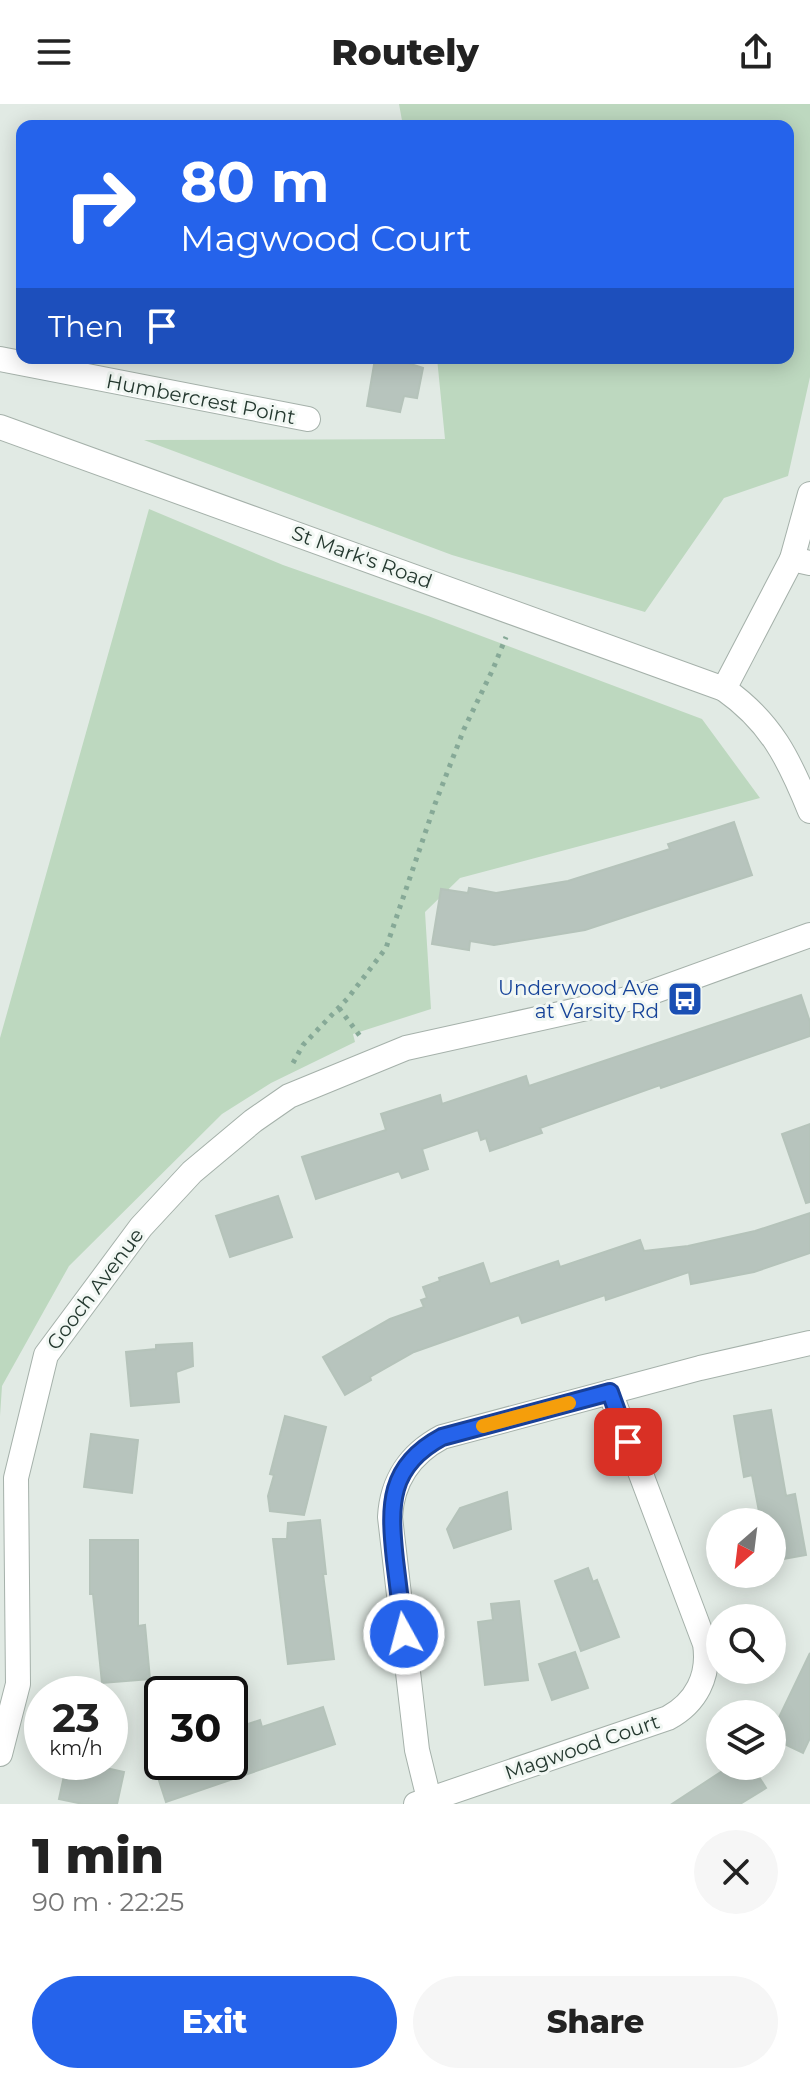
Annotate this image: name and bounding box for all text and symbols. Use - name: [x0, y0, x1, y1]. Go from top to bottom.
- icon: menu: [32, 30, 76, 74]
- text: Routely: [331, 30, 479, 74]
- icon: share: [734, 30, 778, 74]
- text: 80 m: [180, 148, 330, 216]
- icon: right: [48, 152, 152, 256]
- text: Magwood Court: [180, 216, 471, 260]
- icon: arrive: [140, 304, 184, 348]
- text: Then: [48, 308, 124, 345]
- street label: Humbercrest Point: [104, 369, 298, 429]
- street label: St Mark's Road: [288, 520, 436, 594]
- place label: Underwood Ave at Varsity Rd: [498, 976, 659, 1023]
- bus stop icon: Underwood Ave at Varsity Rd: [666, 980, 704, 1018]
- street label: Gooch Avenue: [42, 1224, 148, 1354]
- pin: [594, 1408, 662, 1476]
- icon: arrive: [606, 1420, 650, 1464]
- north arrow: [706, 1508, 786, 1588]
- map controls: [706, 1508, 786, 1780]
- position arrow: [362, 1592, 446, 1676]
- button: search: [706, 1604, 786, 1684]
- speed limit sign: 30: [144, 1676, 248, 1780]
- text: 23: [52, 1693, 100, 1742]
- button: layers: [706, 1700, 786, 1780]
- street label: Magwood Court: [502, 1709, 662, 1785]
- text: km/h: [49, 1736, 103, 1760]
- text: 1 min: [32, 1827, 164, 1885]
- button: close: [694, 1830, 778, 1914]
- text: 90 m · 22:25: [32, 1886, 184, 1918]
- button: Exit: [32, 1976, 397, 2068]
- button: Share: [413, 1976, 778, 2068]

